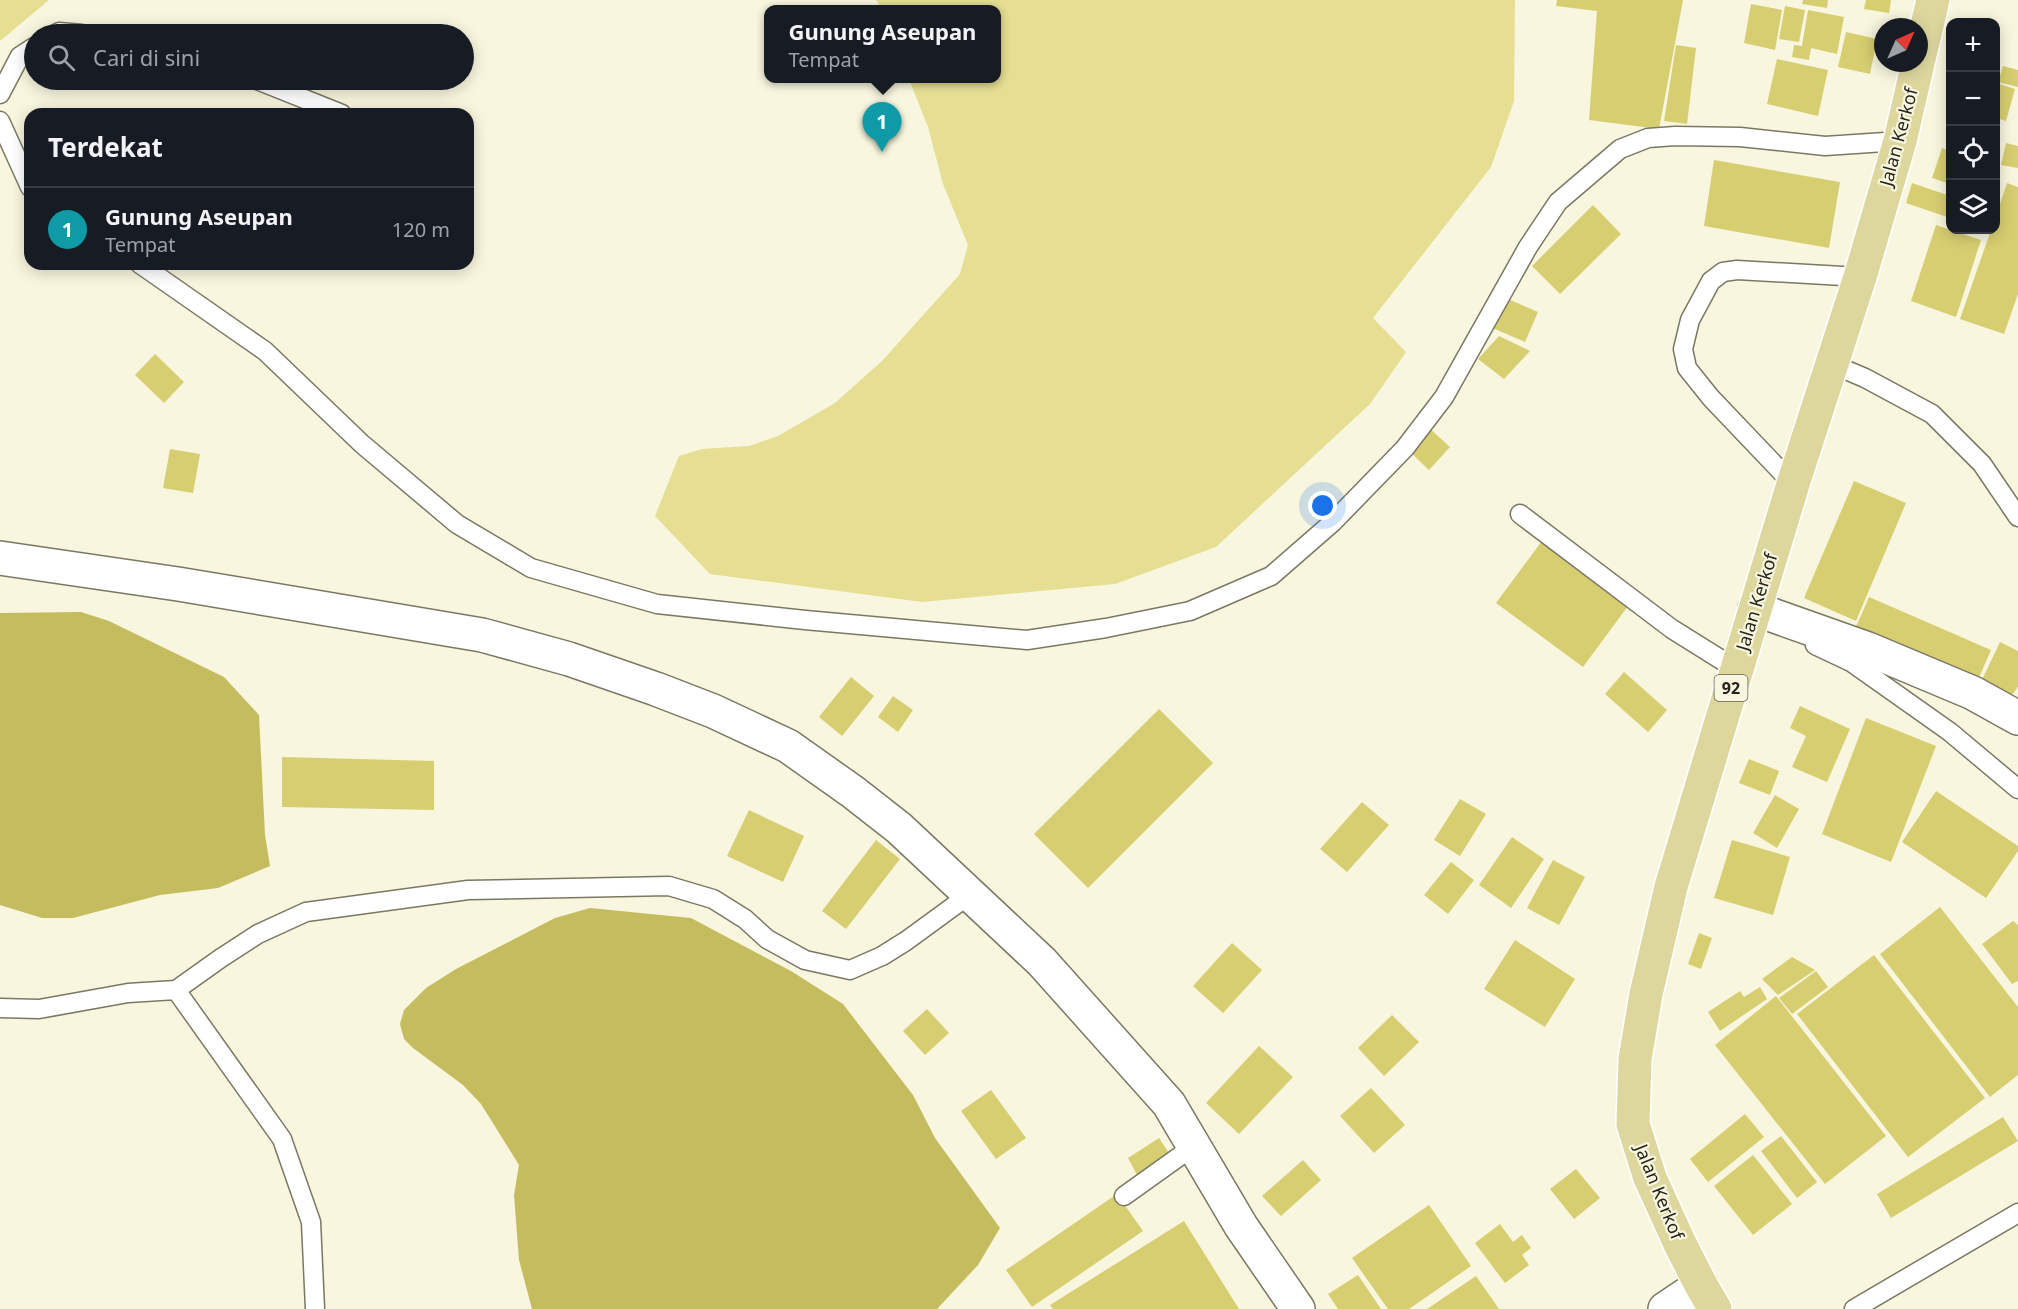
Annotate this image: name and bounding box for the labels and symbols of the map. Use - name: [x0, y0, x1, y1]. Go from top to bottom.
- north arrow: [1874, 18, 1928, 72]
- street label: Jalan Kerkof: [1873, 84, 1923, 191]
- pin: 1: [862, 102, 902, 152]
- your location: [1308, 491, 1337, 520]
- street label: Jalan Kerkof: [1729, 549, 1783, 655]
- road number: 92: [1714, 675, 1748, 701]
- street label: Jalan Kerkof: [1629, 1138, 1690, 1244]

